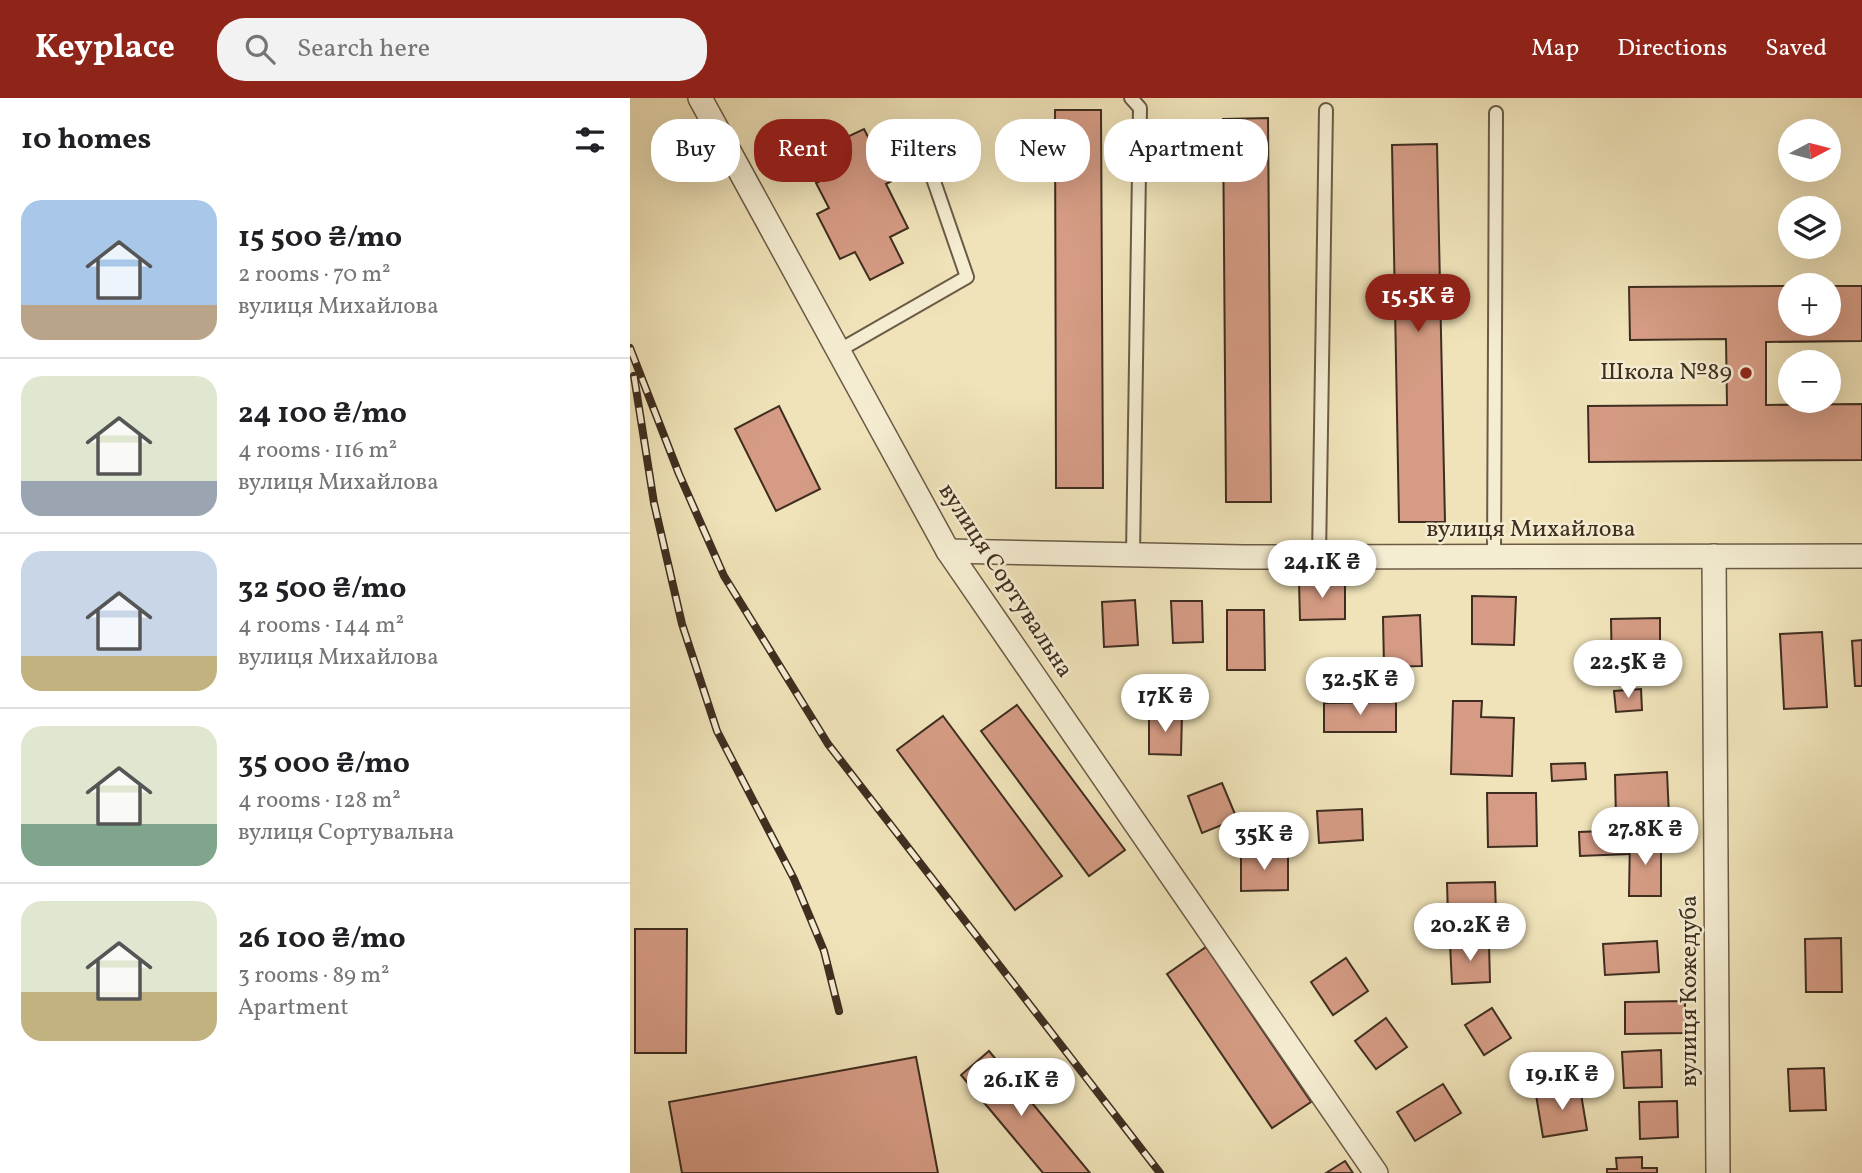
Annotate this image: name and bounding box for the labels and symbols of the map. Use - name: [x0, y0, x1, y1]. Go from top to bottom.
- north arrow: [1778, 119, 1841, 182]
- pin: 15.5K ₴: [1353, 274, 1483, 334]
- place label: Школа №89: [1600, 356, 1732, 390]
- marker: Школа №89: [1738, 365, 1754, 381]
- street label: вулиця Сортувальна: [929, 477, 1081, 685]
- street label: вулиця Михайлова: [1426, 513, 1636, 547]
- pin: 24.1K ₴: [1257, 540, 1387, 600]
- pin: 22.5K ₴: [1563, 640, 1693, 700]
- pin: 32.5K ₴: [1295, 658, 1425, 717]
- pin: 17K ₴: [1116, 674, 1214, 734]
- pin: 27.8K ₴: [1580, 808, 1710, 867]
- pin: 35K ₴: [1215, 812, 1313, 872]
- street label: вулиця Кожедуба: [1673, 895, 1707, 1087]
- pin: 20.2K ₴: [1405, 904, 1535, 963]
- pin: 19.1K ₴: [1497, 1052, 1627, 1112]
- pin: 26.1K ₴: [956, 1058, 1086, 1118]

